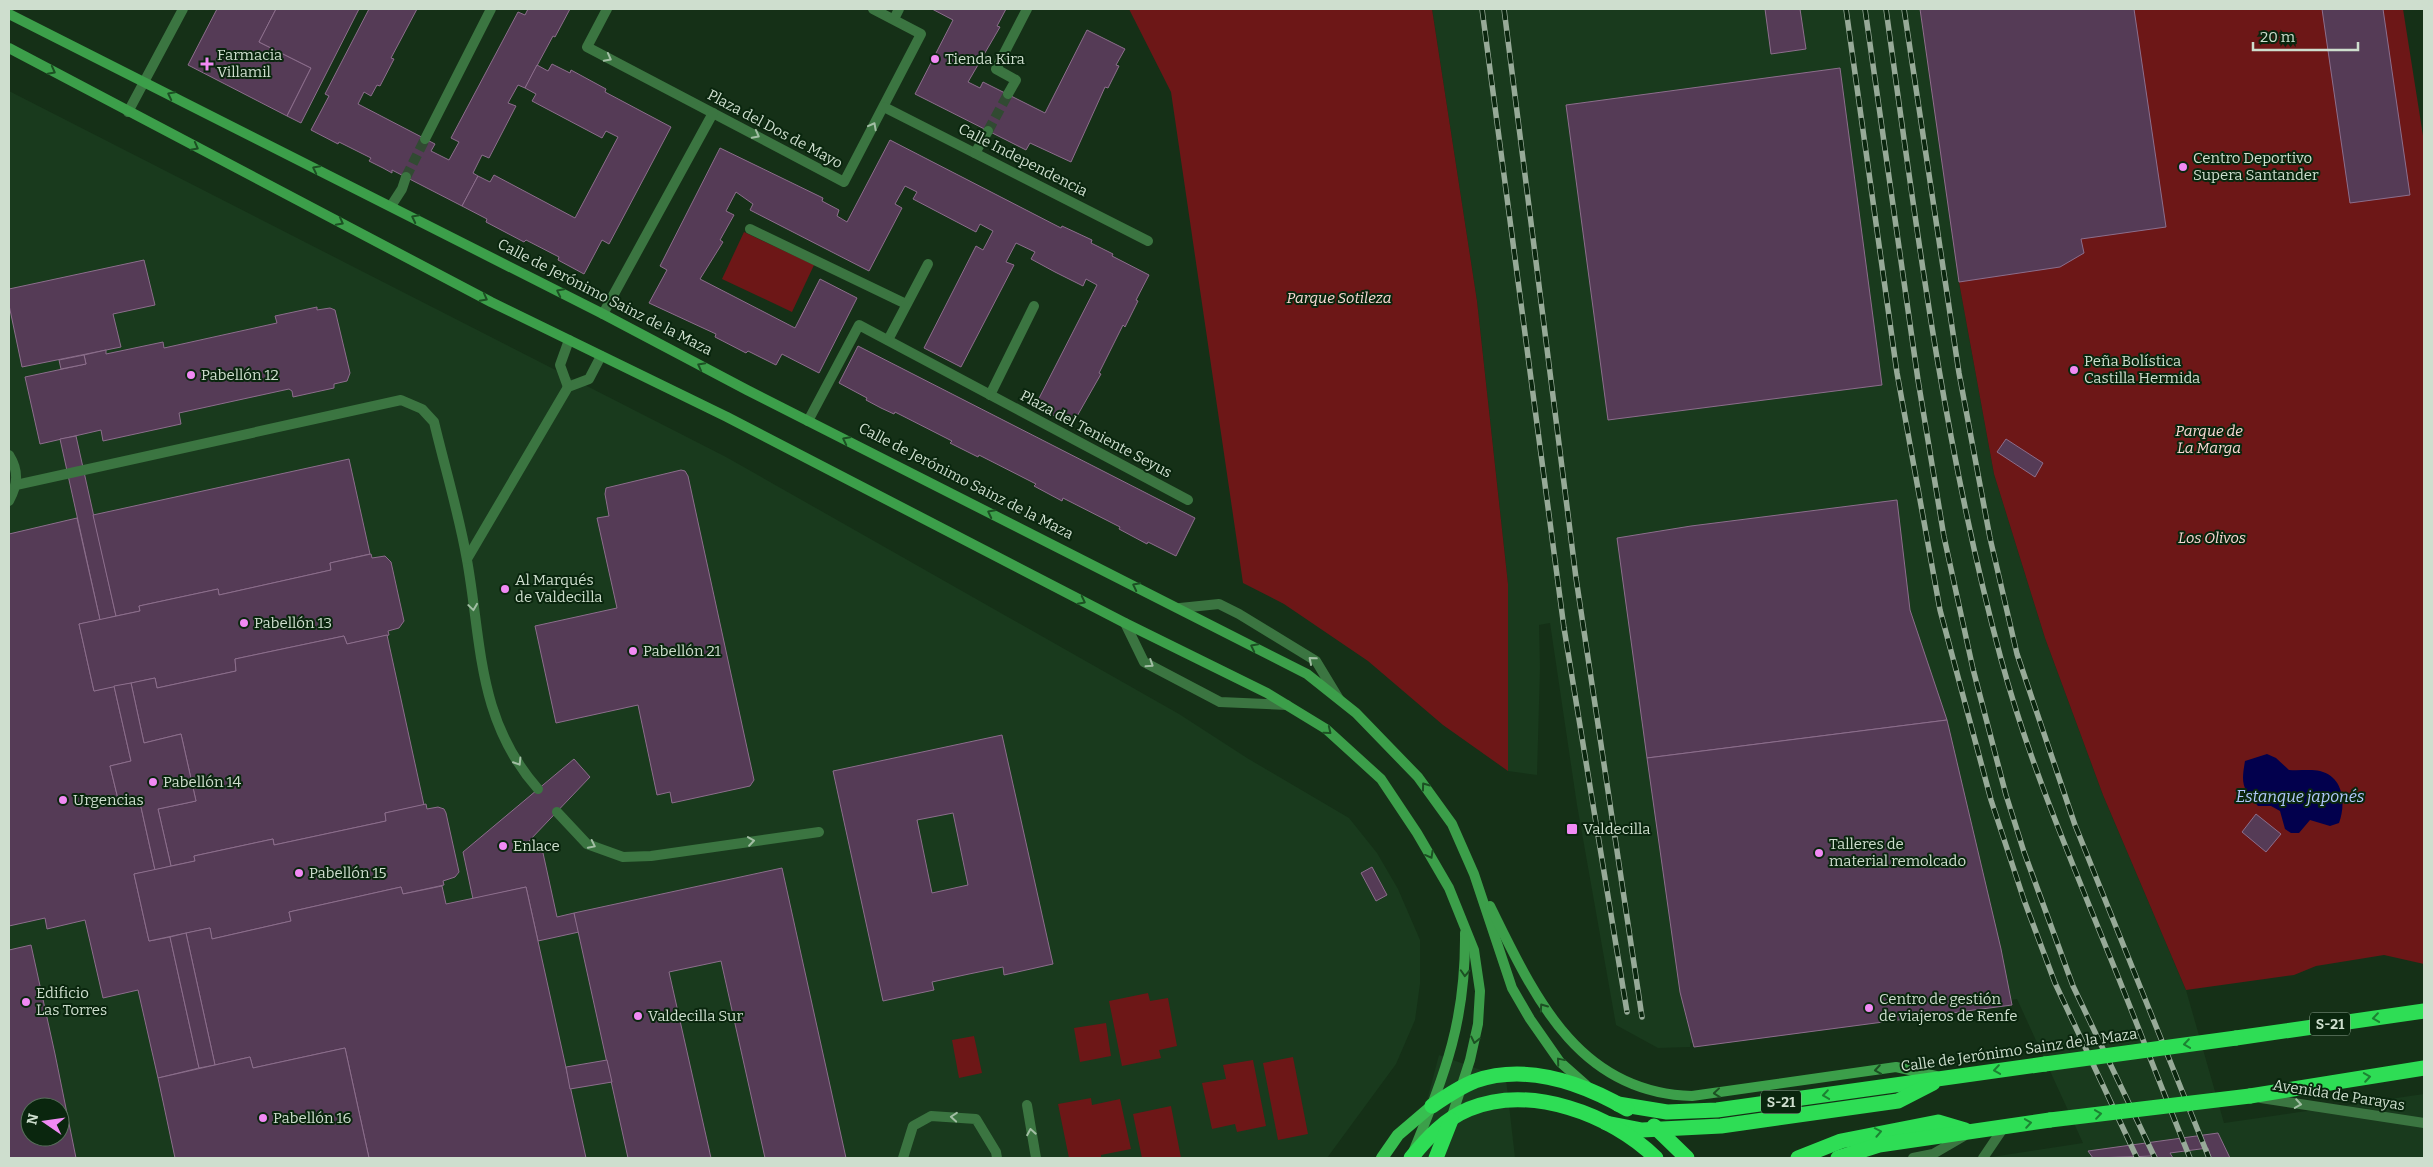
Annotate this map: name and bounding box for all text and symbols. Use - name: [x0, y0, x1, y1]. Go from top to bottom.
- scale bar: [2253, 20, 2358, 52]
- text: 20 m: [2260, 28, 2296, 46]
- place label: Farmacia Villamil: [217, 46, 282, 81]
- place label: Tienda Kira: [945, 50, 1025, 68]
- one-way arrow: [603, 51, 612, 61]
- marker: Tienda Kira: [929, 53, 941, 65]
- marker: Farmacia Villamil: [201, 58, 213, 70]
- one-way arrow: [46, 65, 55, 75]
- street label: Plaza del Dos de Mayo: [704, 86, 846, 172]
- one-way arrow: [168, 91, 177, 101]
- street label: Calle Independencia: [955, 120, 1091, 200]
- one-way arrow: [867, 122, 877, 131]
- one-way arrow: [751, 129, 760, 139]
- one-way arrow: [190, 141, 199, 151]
- place label: Centro Deportivo Supera Santander: [2193, 149, 2319, 184]
- marker: Centro Deportivo Supera Santander: [2177, 161, 2189, 173]
- one-way arrow: [313, 165, 322, 175]
- one-way arrow: [411, 214, 420, 224]
- one-way arrow: [334, 216, 343, 226]
- street label: Calle de Jerónimo Sainz de la Maza: [495, 235, 715, 359]
- one-way arrow: [556, 288, 565, 298]
- park label: Parque Sotileza: [1286, 289, 1392, 307]
- one-way arrow: [478, 292, 487, 302]
- place label: Peña Bolística Castilla Hermida: [2084, 352, 2200, 387]
- one-way arrow: [698, 362, 707, 372]
- marker: Peña Bolística Castilla Hermida: [2068, 364, 2080, 376]
- place label: Pabellón 12: [201, 366, 279, 384]
- marker: Pabellón 12: [185, 369, 197, 381]
- street label: Plaza del Teniente Seyus: [1017, 386, 1175, 482]
- street label: Calle de Jerónimo Sainz de la Maza: [856, 419, 1076, 543]
- park label: Parque de La Marga: [2175, 422, 2243, 457]
- one-way arrow: [842, 436, 851, 446]
- one-way arrow: [987, 509, 996, 519]
- park label: Los Olivos: [2178, 529, 2246, 547]
- place label: Al Marqués de Valdecilla: [515, 571, 602, 606]
- one-way arrow: [1132, 582, 1141, 592]
- marker: Al Marqués de Valdecilla: [499, 583, 511, 595]
- one-way arrow: [1076, 595, 1085, 605]
- one-way arrow: [468, 603, 478, 612]
- place label: Pabellón 13: [254, 614, 332, 632]
- marker: Pabellón 13: [238, 617, 250, 629]
- place label: Pabellón 21: [643, 642, 721, 660]
- one-way arrow: [1250, 643, 1259, 653]
- marker: Pabellón 21: [627, 645, 639, 657]
- one-way arrow: [1145, 657, 1154, 667]
- one-way arrow: [1309, 657, 1318, 666]
- one-way arrow: [1322, 726, 1331, 735]
- one-way arrow: [511, 756, 521, 765]
- place label: Pabellón 14: [163, 773, 242, 791]
- marker: Pabellón 14: [147, 776, 159, 788]
- one-way arrow: [1422, 782, 1431, 792]
- water label: Estanque japonés: [2236, 787, 2365, 806]
- place label: Urgencias: [73, 791, 144, 809]
- marker: Urgencias: [57, 794, 69, 806]
- place label: Valdecilla: [1583, 820, 1650, 838]
- marker: Valdecilla: [1565, 822, 1579, 836]
- place label: Talleres de material remolcado: [1829, 835, 1966, 870]
- place label: Enlace: [513, 837, 560, 855]
- one-way arrow: [747, 837, 756, 847]
- one-way arrow: [587, 839, 596, 849]
- marker: Enlace: [497, 840, 509, 852]
- marker: Talleres de material remolcado: [1813, 847, 1825, 859]
- one-way arrow: [1424, 850, 1434, 859]
- place label: Pabellón 15: [309, 864, 387, 882]
- marker: Pabellón 15: [293, 867, 305, 879]
- one-way arrow: [1459, 969, 1470, 977]
- place label: Edificio Las Torres: [36, 984, 107, 1019]
- place label: Centro de gestión de viajeros de Renfe: [1879, 990, 2017, 1025]
- marker: Edificio Las Torres: [20, 996, 32, 1008]
- marker: Centro de gestión de viajeros de Renfe: [1863, 1002, 1875, 1014]
- one-way arrow: [1540, 1003, 1549, 1013]
- place label: Valdecilla Sur: [648, 1007, 743, 1025]
- marker: Valdecilla Sur: [632, 1010, 644, 1022]
- road number: S-21: [2310, 1012, 2350, 1036]
- one-way arrow: [2372, 1012, 2380, 1023]
- street label: Calle de Jerónimo Sainz de la Maza: [1900, 1024, 2138, 1076]
- one-way arrow: [1470, 1036, 1481, 1045]
- one-way arrow: [2183, 1038, 2191, 1049]
- one-way arrow: [1557, 1057, 1566, 1066]
- one-way arrow: [1874, 1064, 1882, 1074]
- one-way arrow: [1992, 1064, 2000, 1075]
- one-way arrow: [2363, 1073, 2371, 1083]
- street label: Avenida de Parayas: [2272, 1076, 2406, 1114]
- one-way arrow: [1713, 1088, 1721, 1099]
- one-way arrow: [1821, 1089, 1829, 1100]
- road number: S-21: [1761, 1090, 1801, 1114]
- north arrow: [20, 1097, 70, 1147]
- one-way arrow: [2294, 1098, 2302, 1108]
- place label: Pabellón 16: [273, 1109, 352, 1127]
- one-way arrow: [2094, 1109, 2103, 1119]
- text: N: [23, 1112, 42, 1126]
- marker: Pabellón 16: [257, 1112, 269, 1124]
- one-way arrow: [950, 1112, 958, 1123]
- one-way arrow: [2024, 1118, 2032, 1129]
- one-way arrow: [1027, 1127, 1037, 1136]
- one-way arrow: [1873, 1128, 1882, 1138]

